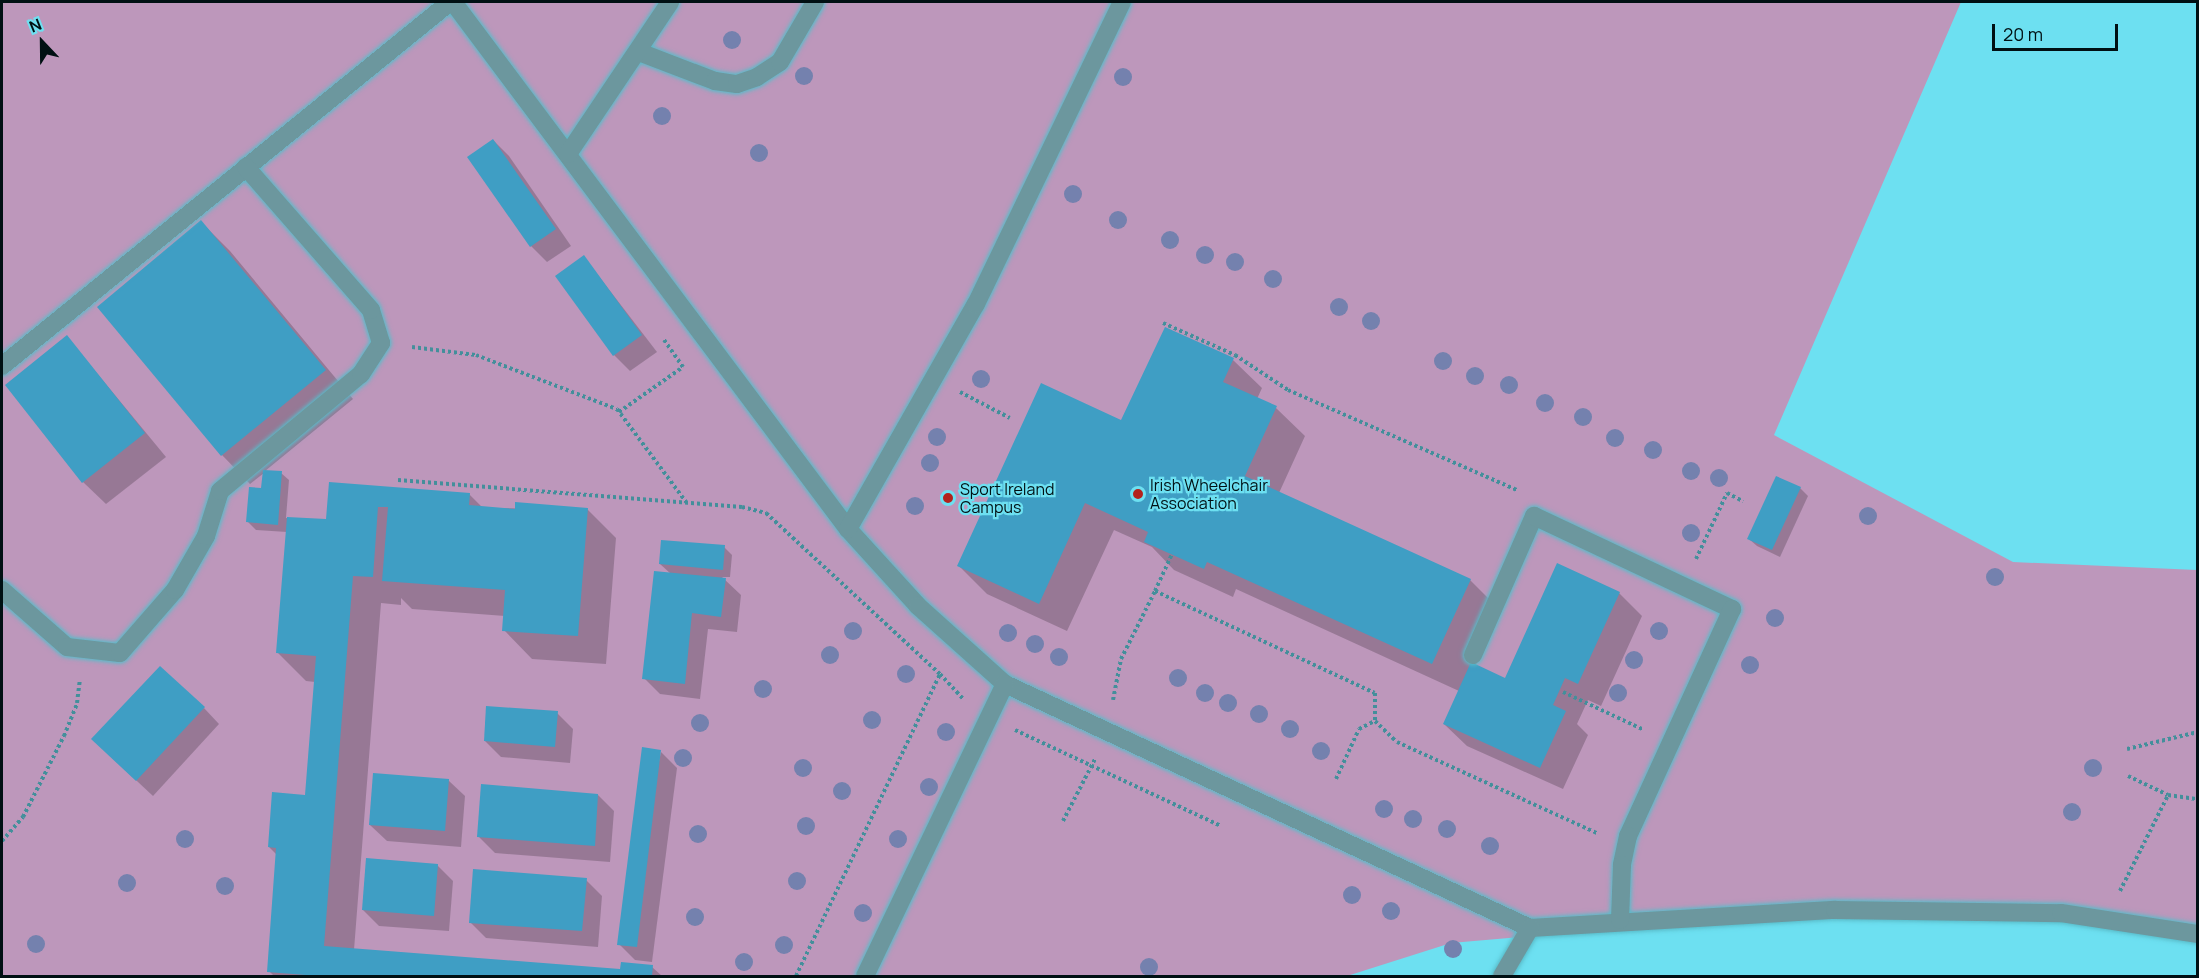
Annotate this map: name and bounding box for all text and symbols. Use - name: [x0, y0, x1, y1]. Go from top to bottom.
- north arrow: [12, 12, 72, 72]
- scale bar: [1995, 12, 2121, 50]
- text: N: [26, 13, 45, 38]
- text: 20 m: [2003, 22, 2043, 46]
- place label: Irish Wheelchair Association: [1150, 475, 1268, 513]
- place label: Sport Ireland Campus: [960, 479, 1054, 517]
- marker: Irish Wheelchair Association: [1131, 487, 1145, 501]
- marker: Sport Ireland Campus: [941, 491, 955, 505]

